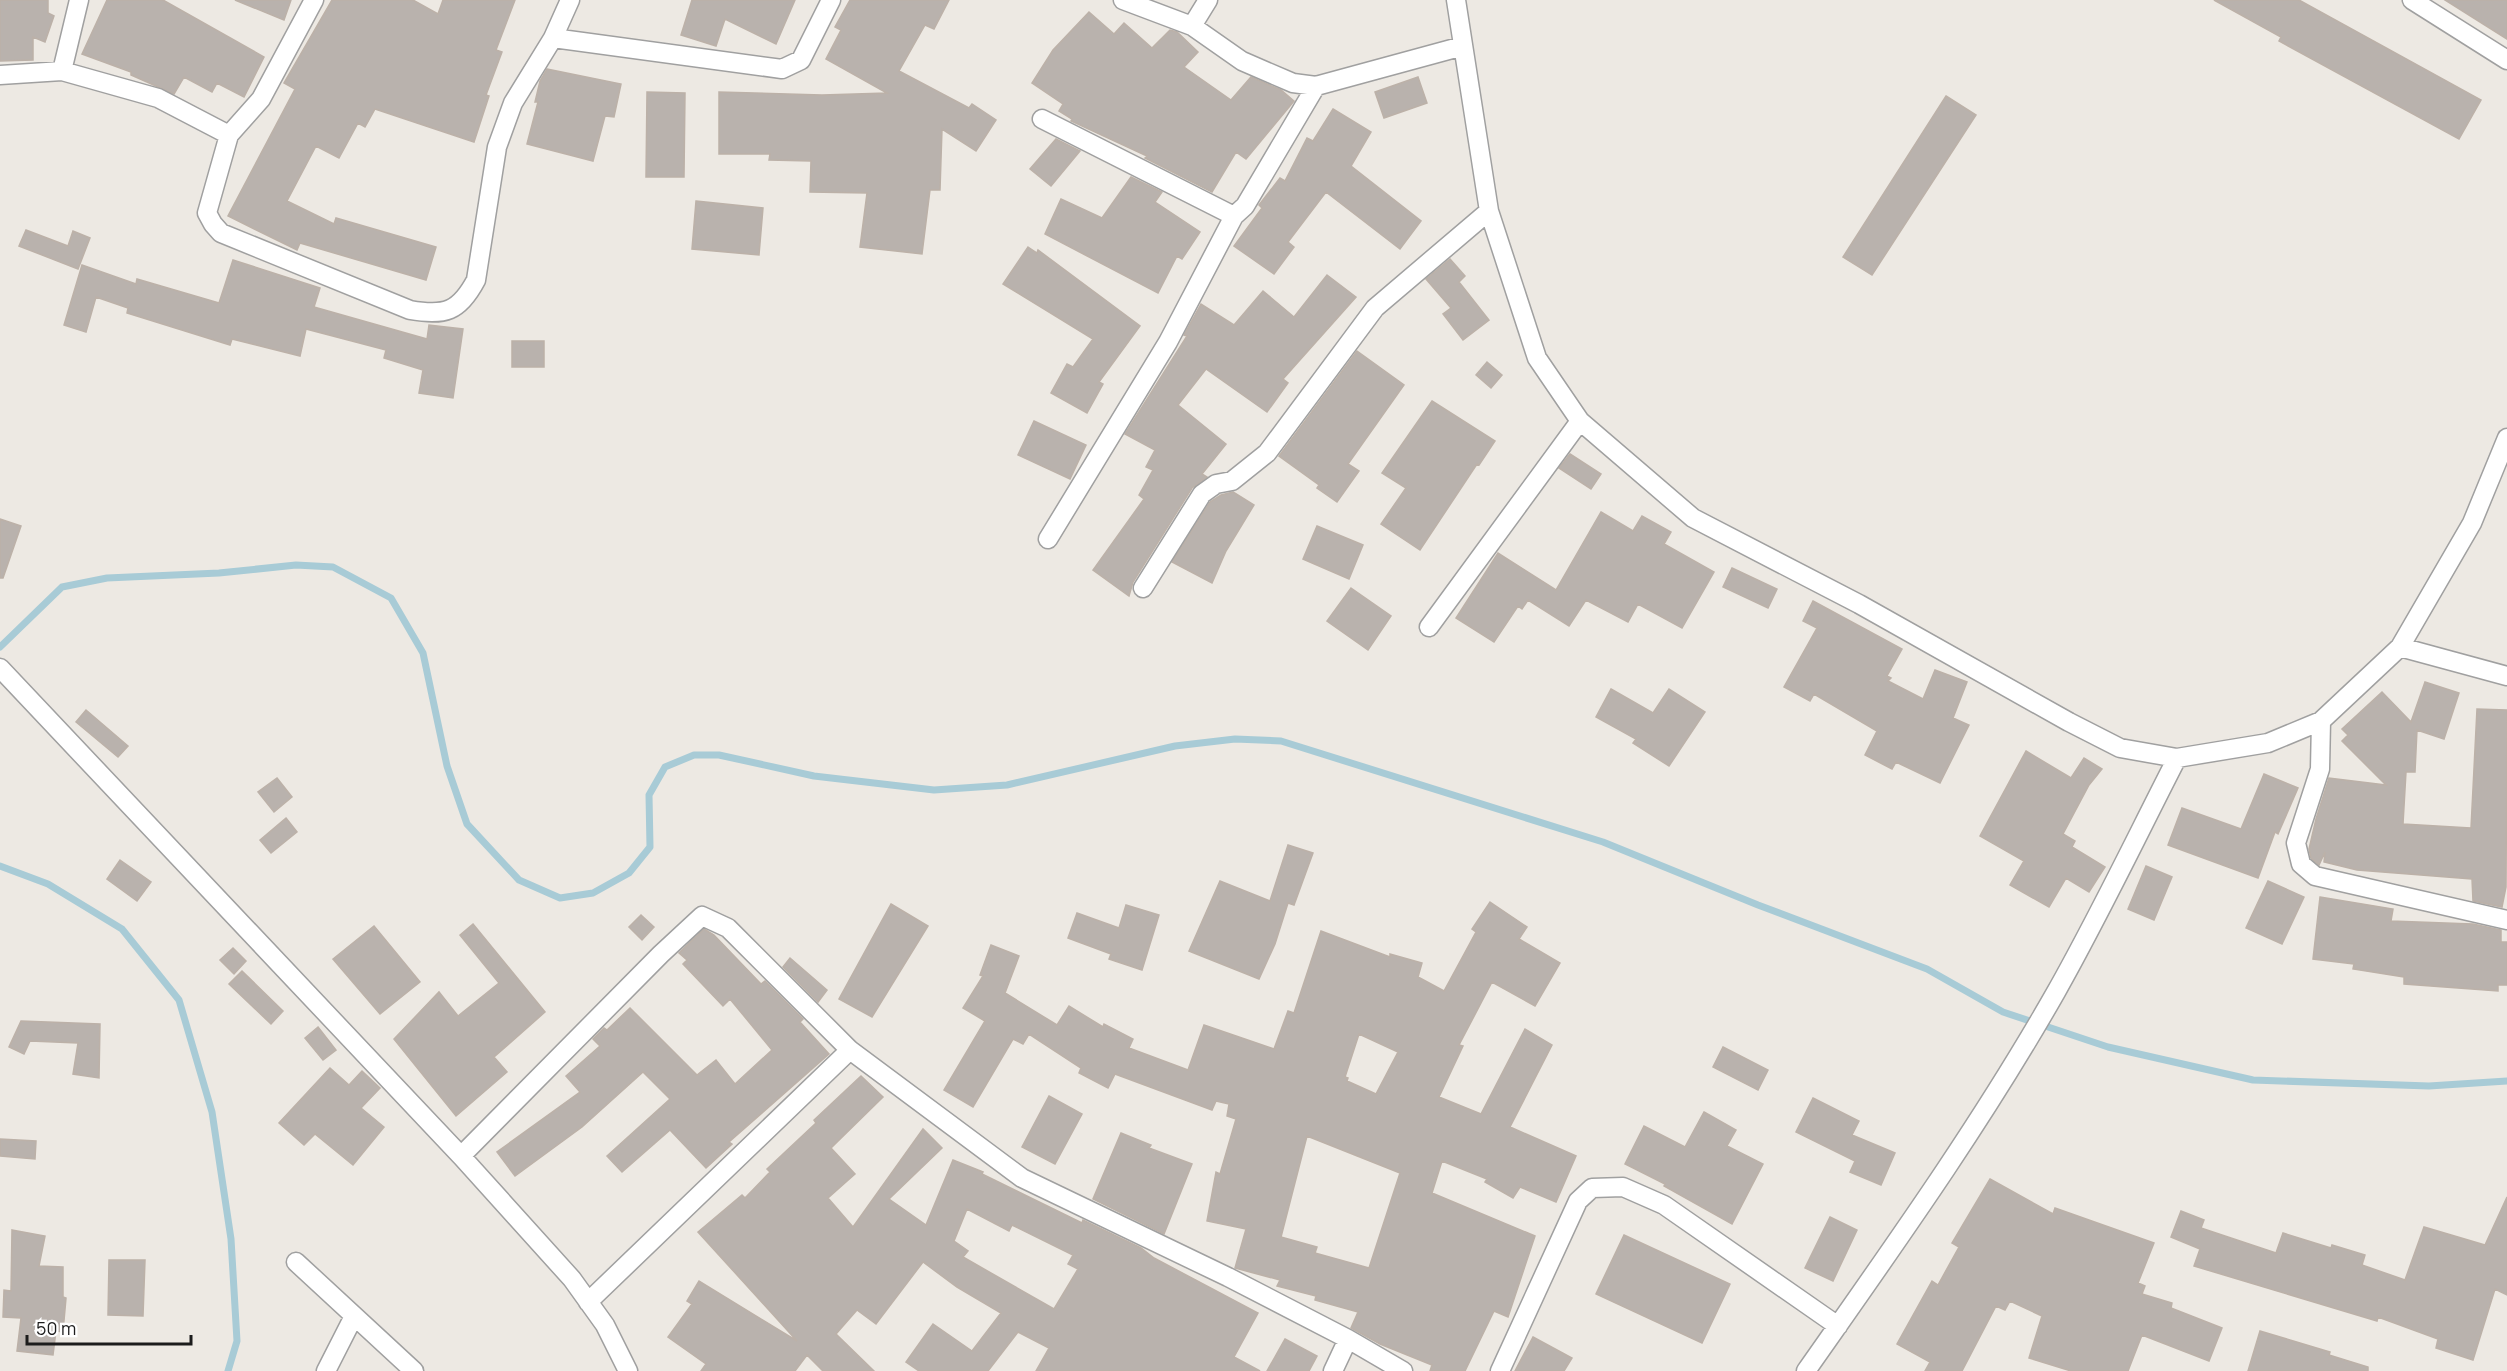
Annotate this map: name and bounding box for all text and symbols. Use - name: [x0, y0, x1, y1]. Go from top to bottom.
- scale bar: [27, 1308, 190, 1346]
- text: 50 m: [36, 1316, 76, 1340]

